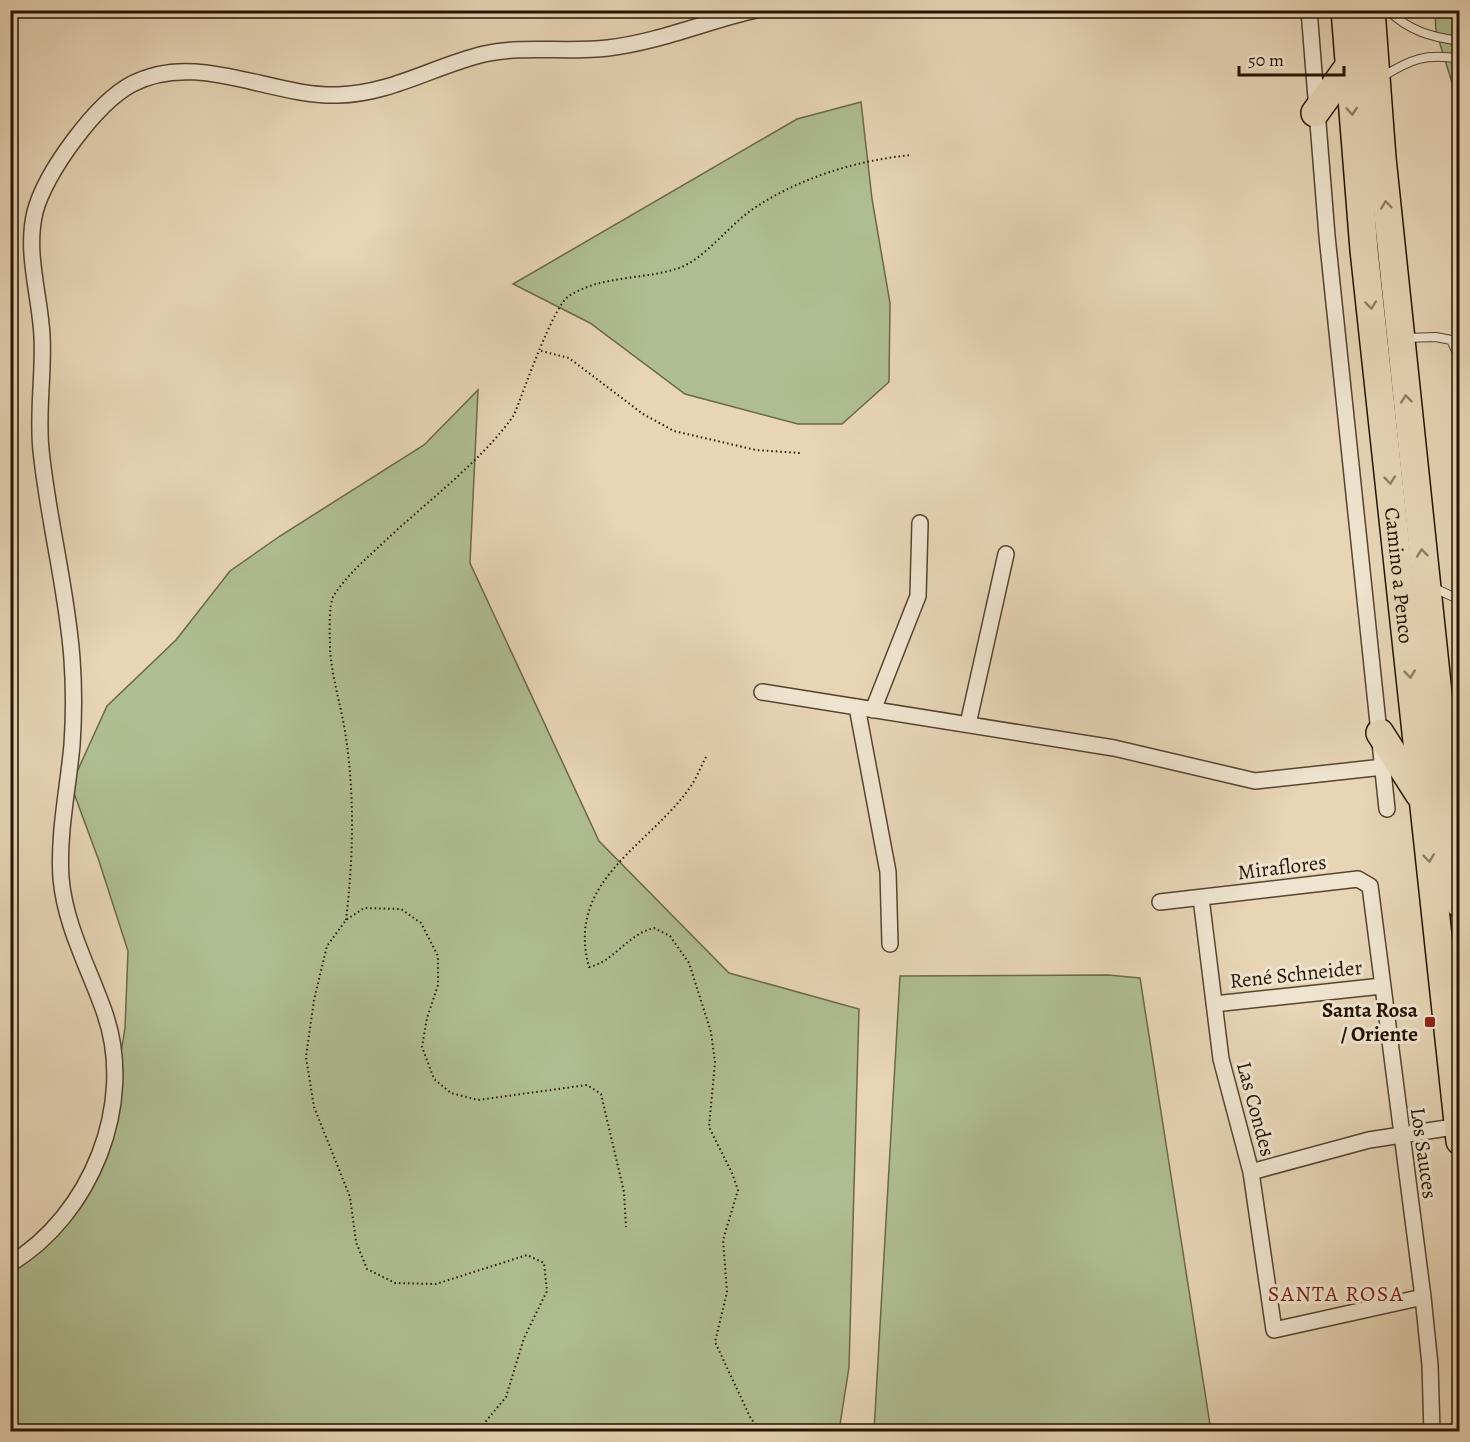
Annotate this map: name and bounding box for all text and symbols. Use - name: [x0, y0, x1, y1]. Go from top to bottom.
- scale bar: [1239, 39, 1344, 77]
- text: 50 m: [1248, 48, 1284, 72]
- one-way arrow: [1345, 106, 1358, 115]
- one-way arrow: [1380, 200, 1393, 209]
- one-way arrow: [1364, 300, 1377, 309]
- one-way arrow: [1400, 394, 1413, 403]
- one-way arrow: [1383, 475, 1396, 484]
- street label: Camino a Penco: [1378, 506, 1420, 645]
- one-way arrow: [1416, 549, 1429, 558]
- one-way arrow: [1403, 669, 1416, 678]
- street label: Miraflores: [1236, 848, 1328, 886]
- one-way arrow: [1422, 854, 1435, 863]
- street label: René Schneider: [1228, 953, 1364, 995]
- place label: Santa Rosa / Oriente: [1322, 996, 1419, 1048]
- marker: Santa Rosa / Oriente: [1423, 1015, 1437, 1029]
- street label: Las Condes: [1230, 1059, 1282, 1159]
- street label: Los Sauces: [1404, 1105, 1444, 1201]
- district label: SANTA ROSA: [1268, 1279, 1404, 1309]

